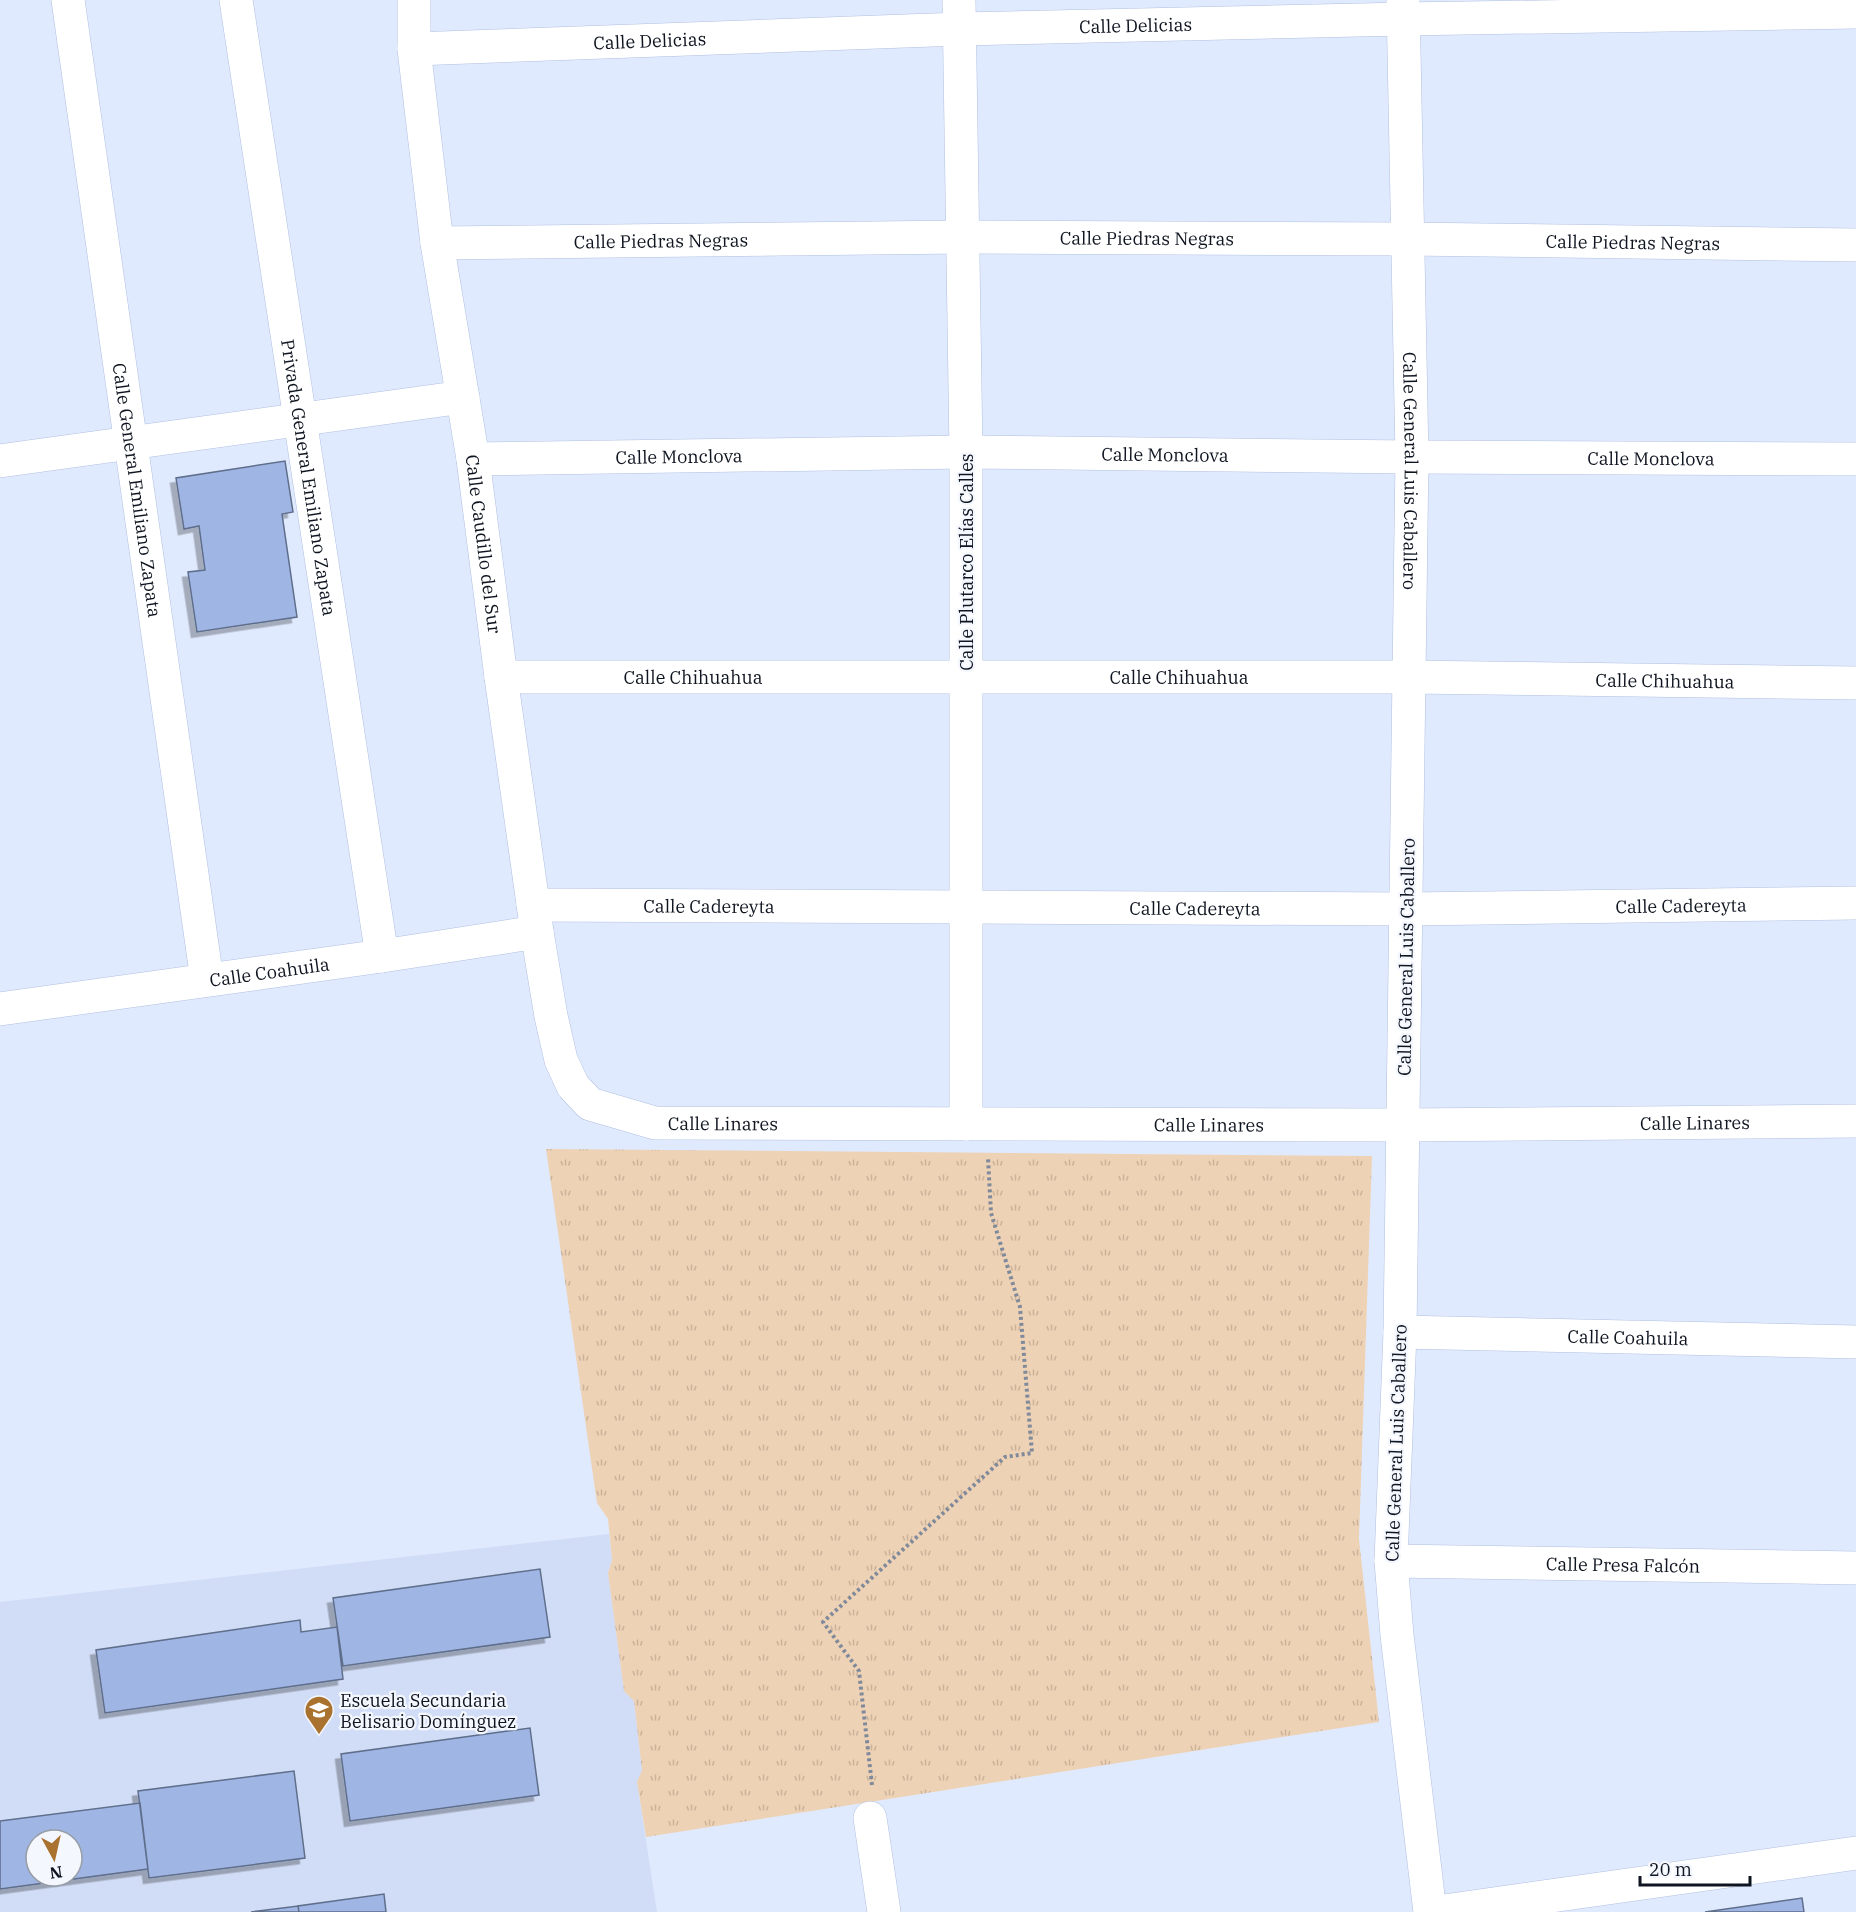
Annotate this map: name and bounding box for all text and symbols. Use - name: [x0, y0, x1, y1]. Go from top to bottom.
- street label: Calle Delicias: [1079, 12, 1192, 38]
- street label: Calle Delicias: [593, 27, 707, 54]
- street label: Calle Piedras Negras: [1060, 226, 1234, 250]
- street label: Calle Piedras Negras: [574, 228, 748, 253]
- street label: Calle Piedras Negras: [1546, 229, 1720, 255]
- street label: Privada General Emiliano Zapata: [276, 338, 341, 618]
- street label: Calle General Luis Caballero: [1398, 352, 1424, 590]
- street label: Calle General Emiliano Zapata: [108, 361, 167, 619]
- street label: Calle Monclova: [1101, 442, 1229, 466]
- street label: Calle Monclova: [615, 444, 743, 468]
- street label: Calle Monclova: [1587, 446, 1715, 470]
- street label: Calle Caudillo del Sur: [461, 453, 507, 635]
- street label: Calle Plutarco Elías Calles: [955, 453, 978, 671]
- street label: Calle Chihuahua: [623, 666, 763, 689]
- street label: Calle Chihuahua: [1109, 666, 1249, 689]
- street label: Calle Chihuahua: [1595, 668, 1735, 693]
- street label: Calle General Luis Caballero: [1392, 838, 1420, 1076]
- street label: Calle Cadereyta: [1615, 893, 1747, 918]
- street label: Calle Cadereyta: [643, 894, 775, 918]
- street label: Calle Cadereyta: [1129, 896, 1261, 920]
- street label: Calle Coahuila: [208, 952, 331, 991]
- street label: Calle Linares: [1640, 1110, 1750, 1134]
- street label: Calle Linares: [668, 1112, 778, 1135]
- street label: Calle Linares: [1154, 1113, 1264, 1136]
- street label: Calle General Luis Caballero: [1380, 1324, 1412, 1562]
- street label: Calle Coahuila: [1567, 1324, 1689, 1350]
- street label: Calle Presa Falcón: [1546, 1552, 1700, 1577]
- place label: Escuela Secundaria Belisario Domínguez: [340, 1689, 516, 1733]
- school or university icon: Escuela Secundaria Belisario Domínguez: [303, 1694, 335, 1736]
- north arrow: [24, 1828, 84, 1888]
- scale bar: [1640, 1849, 1750, 1887]
- text: 20 m: [1649, 1858, 1692, 1881]
- text: N: [48, 1862, 64, 1884]

